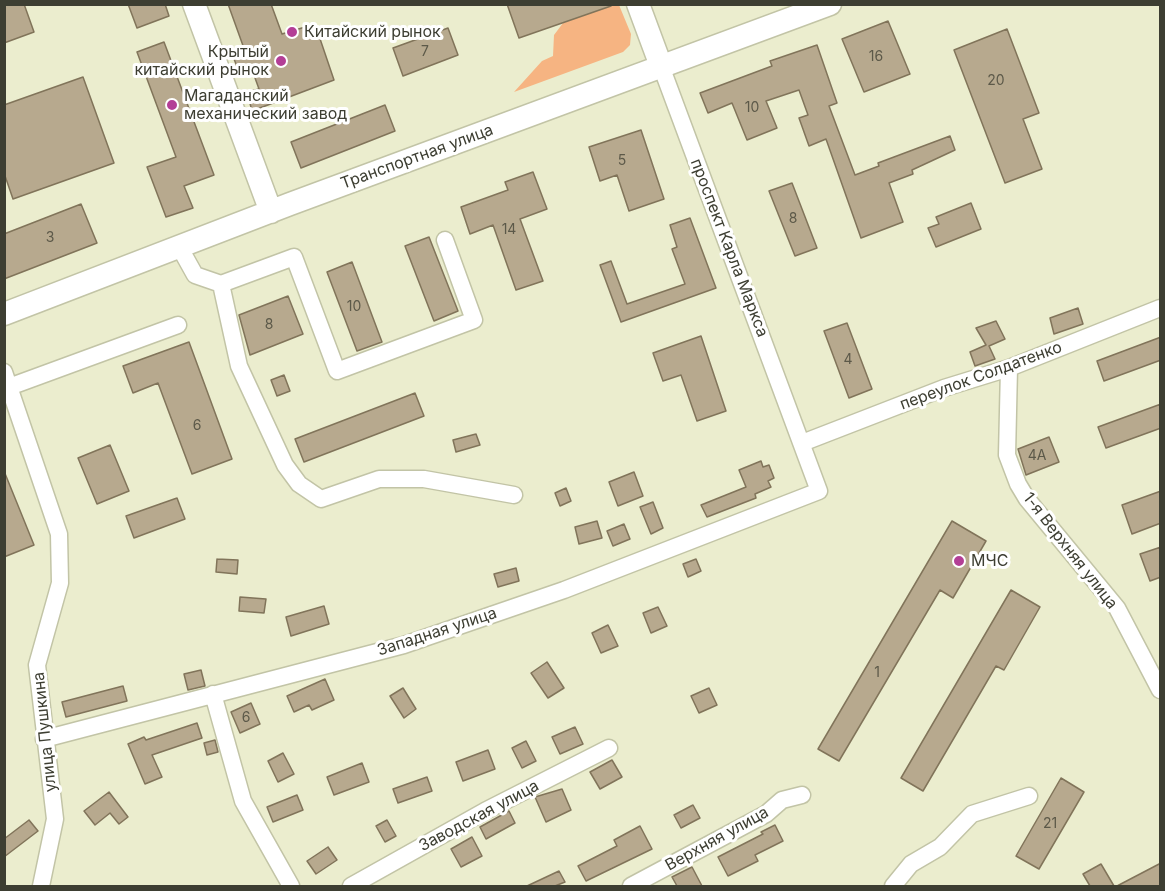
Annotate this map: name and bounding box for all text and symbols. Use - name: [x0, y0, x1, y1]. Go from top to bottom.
- place label: Китайский рынок: [304, 22, 441, 42]
- marker: Китайский рынок: [285, 25, 299, 39]
- place label: Крытый китайский рынок: [134, 42, 269, 80]
- house number: 7: [421, 44, 429, 60]
- house number: 16: [869, 49, 883, 65]
- marker: Крытый китайский рынок: [274, 54, 288, 68]
- house number: 20: [987, 73, 1005, 89]
- place label: Магаданский механический завод: [184, 86, 347, 124]
- marker: Магаданский механический завод: [165, 98, 179, 112]
- house number: 10: [745, 100, 759, 116]
- street label: Транспортная улица: [338, 120, 496, 194]
- house number: 5: [618, 153, 626, 169]
- street label: проспект Карла Маркса: [686, 156, 772, 340]
- house number: 8: [789, 211, 797, 227]
- house number: 14: [502, 222, 516, 238]
- house number: 3: [46, 230, 54, 246]
- house number: 10: [347, 299, 361, 315]
- house number: 8: [265, 317, 273, 333]
- street label: переулок Солдатенко: [897, 338, 1065, 414]
- house number: 4: [843, 352, 853, 368]
- house number: 6: [193, 418, 201, 434]
- house number: 4А: [1028, 448, 1046, 464]
- street label: 1-я Верхняя улица: [1019, 489, 1121, 613]
- place label: МЧС: [971, 551, 1008, 571]
- marker: МЧС: [952, 554, 966, 568]
- street label: Западная улица: [375, 604, 499, 660]
- house number: 1: [874, 665, 880, 681]
- street label: улица Пушкина: [29, 671, 61, 793]
- house number: 6: [242, 710, 250, 726]
- street label: Заводская улица: [416, 776, 542, 856]
- street label: Верхняя улица: [662, 803, 772, 875]
- house number: 21: [1043, 816, 1057, 832]

